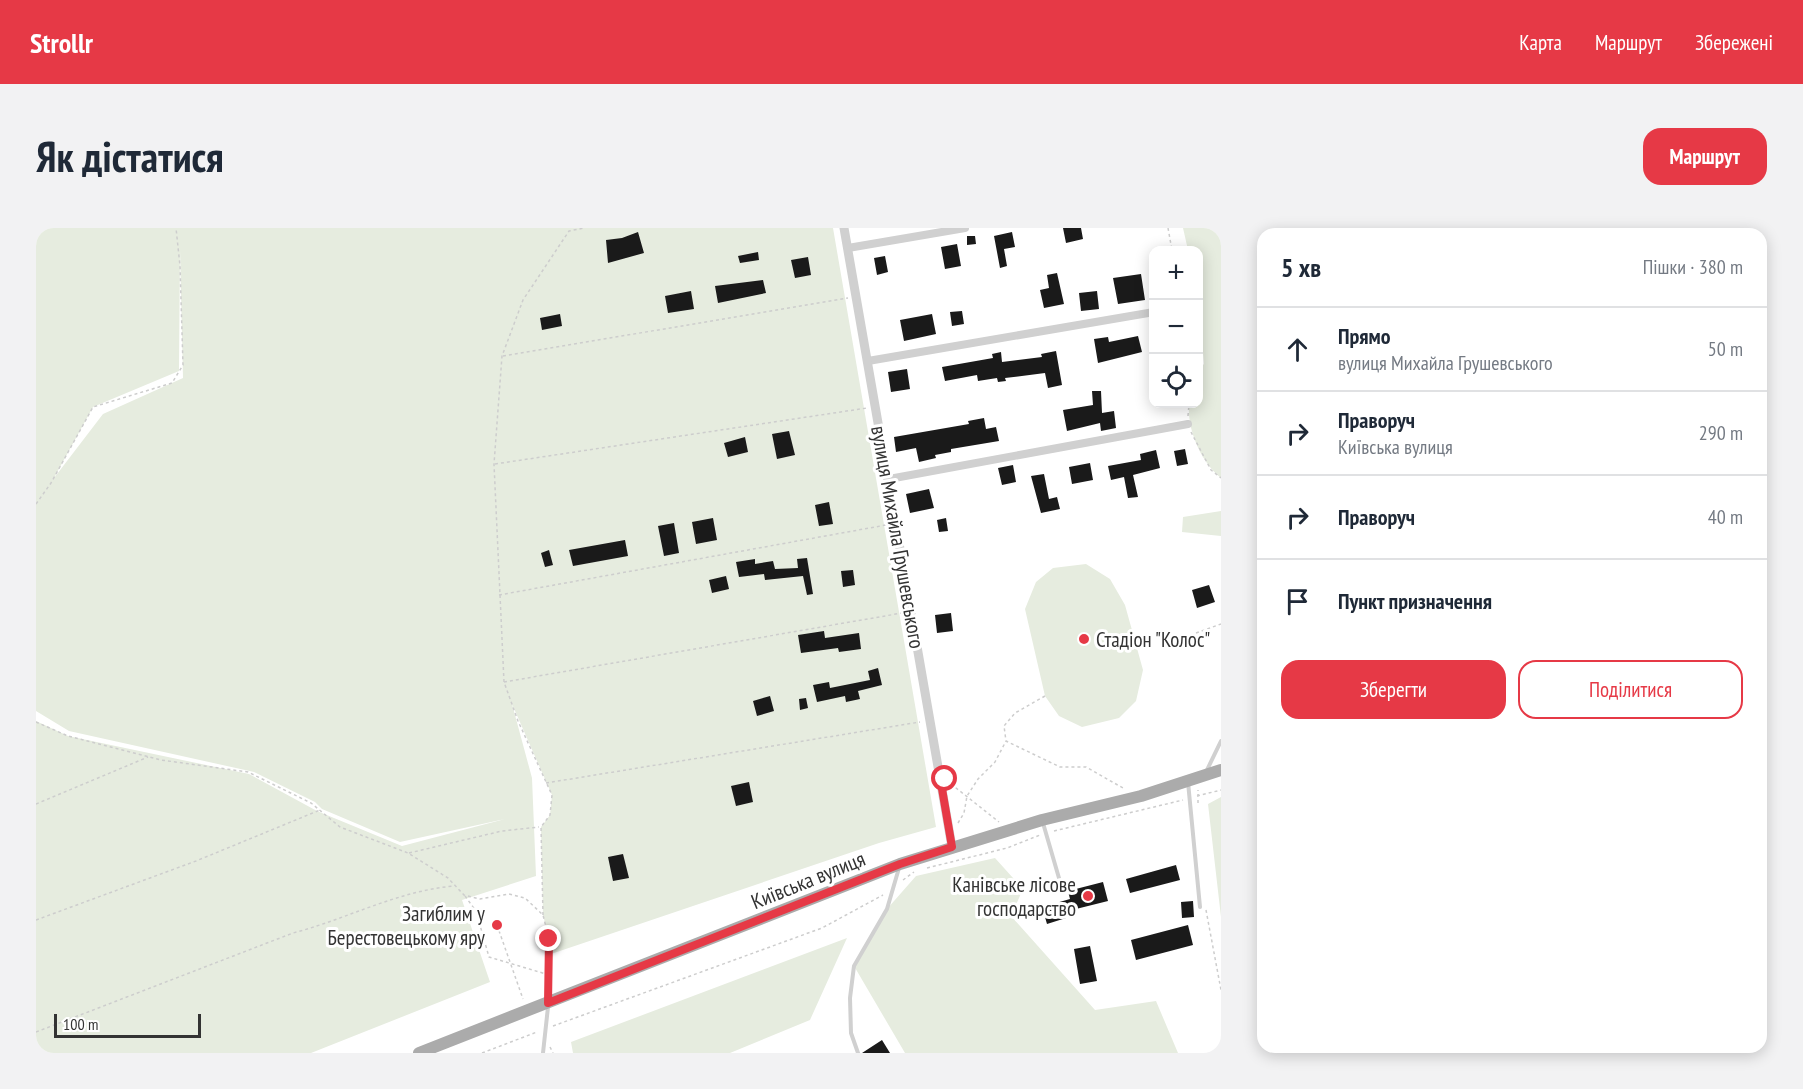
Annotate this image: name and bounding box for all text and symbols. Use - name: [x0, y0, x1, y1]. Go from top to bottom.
- text: Strollr: [30, 24, 93, 61]
- text: Карта: [1519, 29, 1562, 56]
- text: Маршрут: [1595, 29, 1662, 56]
- text: Збережені: [1695, 29, 1773, 56]
- button: Маршрут: [1643, 128, 1767, 185]
- text: Як дістатися: [36, 129, 224, 184]
- map controls: [1149, 246, 1203, 408]
- button: +: [1149, 246, 1203, 300]
- text: 5 хв: [1281, 251, 1321, 284]
- text: Пішки · 380 m: [1643, 254, 1743, 280]
- button: −: [1149, 300, 1203, 354]
- text: Прямо: [1338, 322, 1391, 350]
- icon: ahead: [1281, 333, 1314, 366]
- text: 50 m: [1708, 336, 1743, 362]
- text: вулиця Михайла Грушевського: [1338, 350, 1553, 376]
- button: locate: [1149, 354, 1203, 408]
- text: Праворуч: [1338, 406, 1415, 434]
- icon: right: [1281, 417, 1314, 450]
- text: 290 m: [1699, 420, 1743, 446]
- street label: вулиця Михайла Грушевського: [865, 424, 931, 650]
- text: Київська вулиця: [1338, 434, 1453, 460]
- icon: right: [1281, 501, 1314, 534]
- text: Праворуч: [1338, 503, 1415, 531]
- text: 40 m: [1708, 504, 1743, 530]
- icon: arrive: [1281, 585, 1314, 618]
- text: Пункт призначення: [1338, 587, 1492, 615]
- place label: Стадіон "Колос": [1096, 626, 1210, 653]
- marker: Стадіон "Колос": [1077, 632, 1091, 646]
- button: Зберегти: [1281, 660, 1506, 719]
- button: Поділитися: [1518, 660, 1743, 719]
- route start: [931, 765, 957, 791]
- street label: Київська вулиця: [747, 845, 869, 915]
- place label: Канівське лісове господарство: [952, 871, 1076, 922]
- marker: Канівське лісове господарство: [1081, 889, 1095, 903]
- place label: Загиблим у Берестовецькому яру: [328, 900, 485, 951]
- marker: Загиблим у Берестовецькому яру: [490, 918, 504, 932]
- route end: [535, 925, 561, 951]
- scale bar: [54, 1011, 201, 1038]
- text: 100 m: [63, 1014, 98, 1034]

